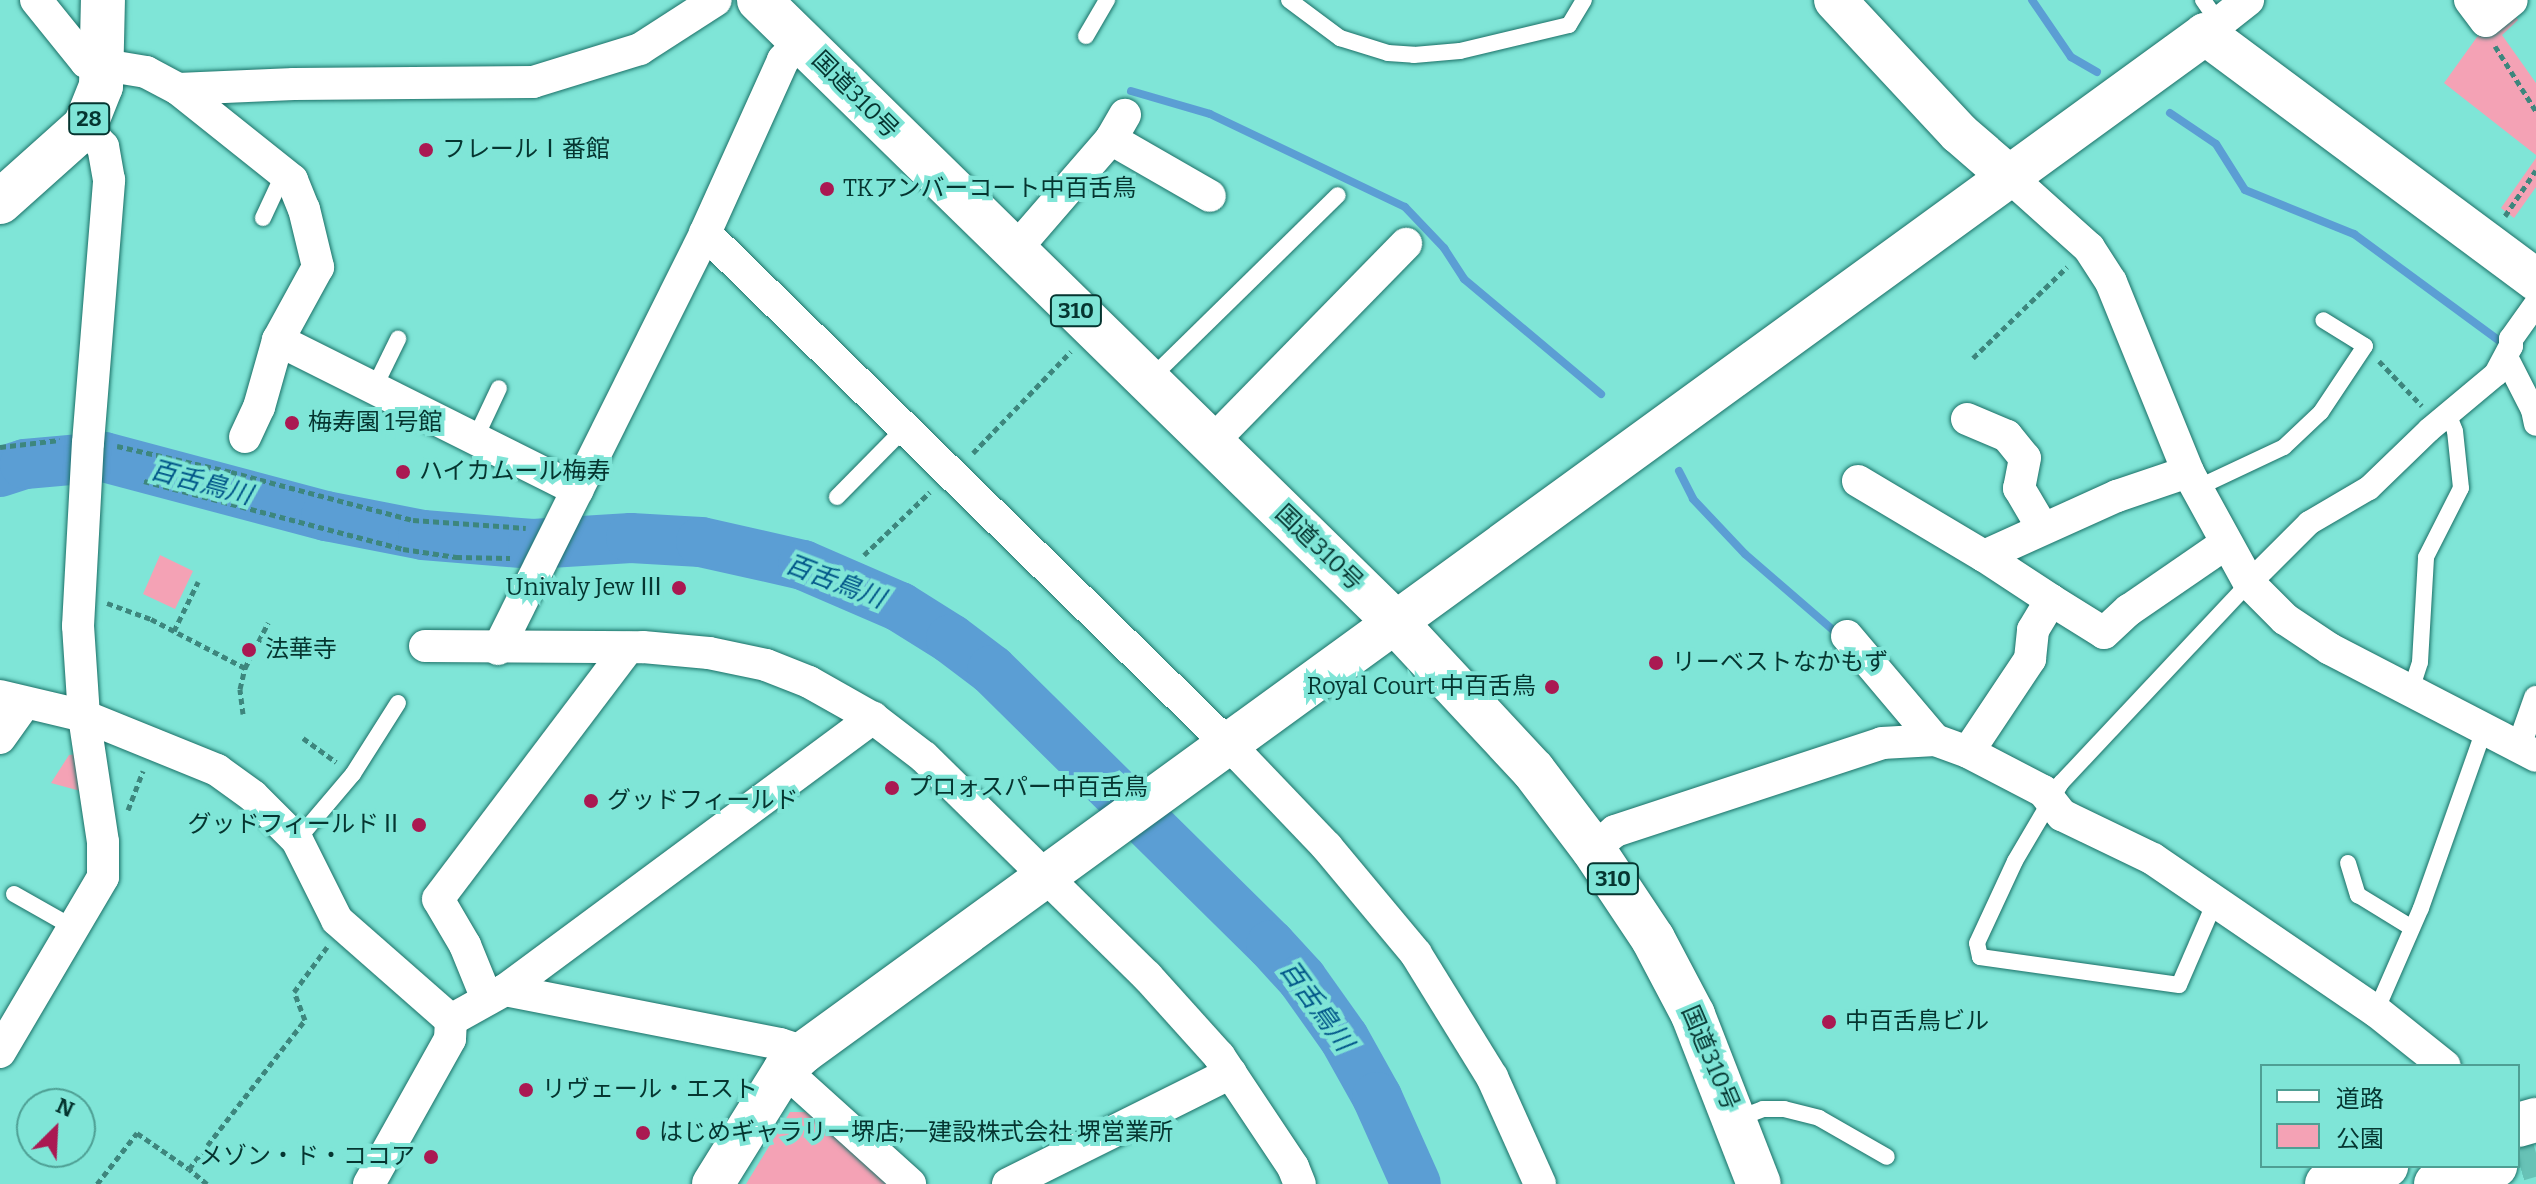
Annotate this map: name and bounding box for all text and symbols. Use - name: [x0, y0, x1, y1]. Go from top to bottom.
- street label: 国道310号: [806, 46, 904, 144]
- road number: 28: [67, 101, 111, 137]
- place label: フレールⅠ番館: [442, 136, 610, 164]
- marker: フレールⅠ番館: [417, 141, 435, 159]
- place label: TKアンバーコート中百舌鳥: [843, 175, 1138, 203]
- marker: TKアンバーコート中百舌鳥: [818, 180, 836, 198]
- road number: 310: [1048, 293, 1104, 329]
- place label: 梅寿園 1号館: [308, 409, 443, 437]
- marker: 梅寿園 1号館: [283, 414, 301, 432]
- water label: 百舌鳥川: [147, 454, 255, 512]
- place label: ハイカムール梅寿: [419, 458, 611, 486]
- marker: ハイカムール梅寿: [394, 463, 412, 481]
- street label: 国道310号: [1269, 499, 1369, 597]
- water label: 百舌鳥川: [781, 549, 889, 615]
- place label: Univaly Jew Ⅲ: [505, 574, 663, 602]
- marker: Univaly Jew Ⅲ: [670, 579, 688, 597]
- place label: 法華寺: [265, 636, 337, 664]
- marker: 法華寺: [240, 641, 258, 659]
- place label: リーベストなかもず: [1672, 649, 1888, 677]
- marker: リーベストなかもず: [1647, 654, 1665, 672]
- place label: Royal Court 中百舌鳥: [1307, 673, 1536, 701]
- marker: Royal Court 中百舌鳥: [1543, 678, 1561, 696]
- place label: プロォスパー中百舌鳥: [908, 774, 1148, 802]
- marker: プロォスパー中百舌鳥: [883, 779, 901, 797]
- place label: グッドフィールド: [607, 787, 799, 815]
- marker: グッドフィールド: [582, 792, 600, 810]
- place label: グッドフィールドⅡ: [187, 811, 403, 839]
- marker: グッドフィールドⅡ: [410, 816, 428, 834]
- road number: 310: [1585, 861, 1641, 897]
- water label: 百舌鳥川: [1273, 955, 1359, 1057]
- street label: 国道310号: [1675, 1001, 1745, 1115]
- place label: 中百舌鳥ビル: [1845, 1008, 1989, 1036]
- marker: 中百舌鳥ビル: [1820, 1013, 1838, 1031]
- legend: [2260, 1064, 2520, 1168]
- place label: リヴェール・エスト: [542, 1076, 758, 1104]
- marker: リヴェール・エスト: [517, 1081, 535, 1099]
- text: 道路: [2336, 1085, 2384, 1113]
- north arrow: [16, 1088, 96, 1168]
- text: N: [52, 1092, 78, 1123]
- place label: はじめギャラリー堺店;一建設株式会社 堺営業所: [659, 1119, 1173, 1147]
- marker: はじめギャラリー堺店;一建設株式会社 堺営業所: [634, 1124, 652, 1142]
- text: 公園: [2336, 1125, 2384, 1153]
- place label: メゾン・ド・ココア: [199, 1143, 415, 1171]
- marker: メゾン・ド・ココア: [422, 1148, 440, 1166]

